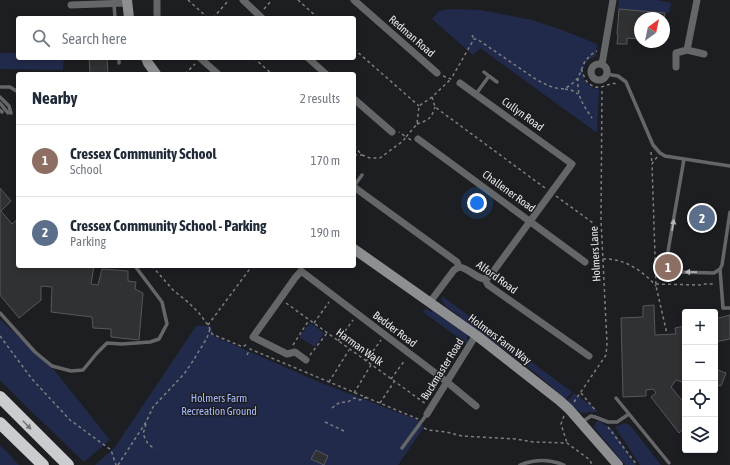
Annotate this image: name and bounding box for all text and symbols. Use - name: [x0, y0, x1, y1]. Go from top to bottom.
- north arrow: [634, 12, 670, 48]
- street label: Redman Road: [387, 13, 437, 59]
- search box: [16, 16, 356, 60]
- icon: search: [30, 27, 52, 49]
- text: Search here: [62, 30, 127, 47]
- text: Nearby: [32, 88, 78, 108]
- text: 2 results: [300, 91, 340, 106]
- street label: Cullyn Road: [500, 95, 546, 133]
- text: Cressex Community School: [70, 145, 216, 162]
- text: 1: [42, 153, 48, 168]
- text: 170 m: [311, 153, 340, 168]
- text: School: [70, 162, 102, 177]
- street label: Challener Road: [480, 168, 538, 214]
- your location: [467, 193, 487, 213]
- pin: 2: [689, 203, 715, 233]
- text: Cressex Community School - Parking: [70, 217, 267, 234]
- one-way arrow: [670, 219, 676, 231]
- text: 2: [42, 225, 48, 240]
- text: 190 m: [311, 225, 340, 240]
- street label: Holmers Lane: [588, 226, 602, 282]
- text: Parking: [70, 234, 106, 249]
- pin: 1: [655, 252, 681, 282]
- street label: Alford Road: [474, 258, 520, 296]
- one-way arrow: [684, 269, 697, 275]
- street label: Bedder Road: [371, 309, 419, 349]
- map controls: [682, 309, 718, 453]
- button: +: [682, 309, 718, 345]
- street label: Holmers Farm Way: [466, 312, 534, 367]
- street label: Harman Walk: [334, 326, 386, 368]
- street label: Buckmaster Road: [418, 336, 466, 402]
- button: −: [682, 345, 718, 381]
- button: locate: [682, 381, 718, 417]
- park label: Holmers Farm Recreation Ground: [181, 392, 257, 417]
- button: layers: [682, 417, 718, 453]
- one-way arrow: [22, 420, 32, 430]

